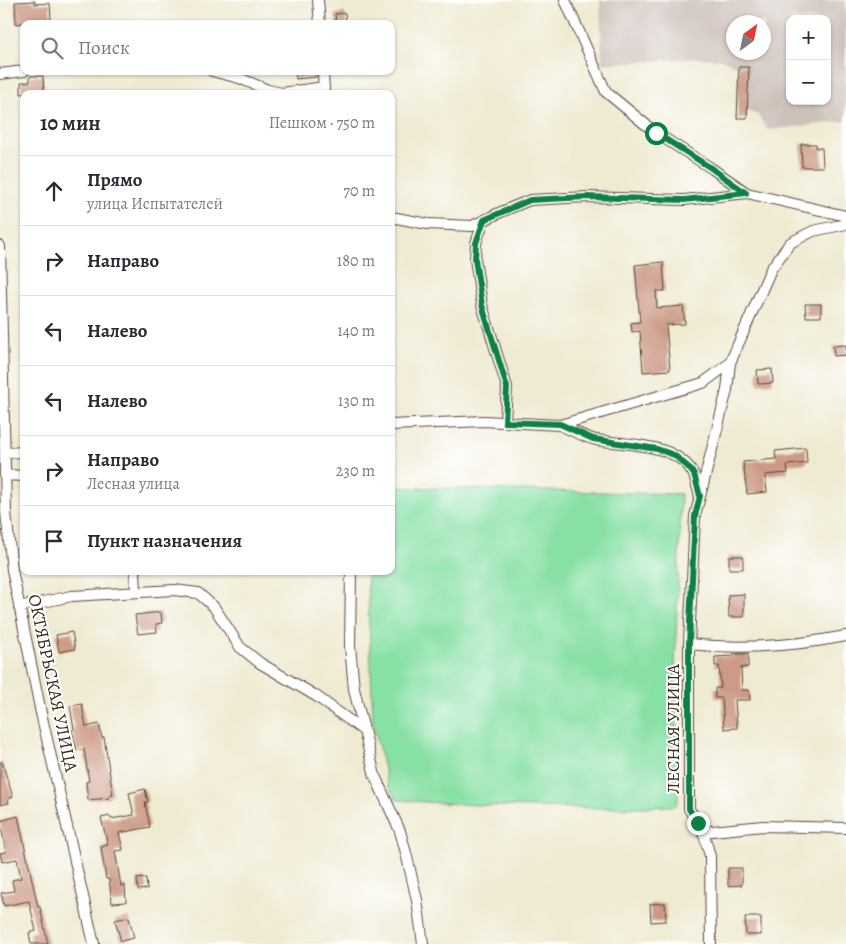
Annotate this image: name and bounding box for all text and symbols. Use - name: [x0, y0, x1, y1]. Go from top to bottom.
- north arrow: [726, 15, 771, 60]
- map controls: [786, 15, 831, 105]
- button: +: [786, 15, 831, 60]
- search box: [20, 20, 395, 75]
- icon: search: [38, 34, 66, 62]
- text: Поиск: [78, 35, 130, 61]
- button: −: [786, 60, 831, 105]
- text: 10 мин: [40, 109, 101, 137]
- text: Пешком · 750 m: [269, 112, 375, 134]
- route start: [645, 122, 668, 145]
- text: Прямо: [87, 167, 142, 193]
- icon: ahead: [40, 177, 68, 205]
- text: 70 m: [343, 180, 375, 202]
- text: улица Испытателей: [87, 193, 223, 215]
- icon: right: [40, 247, 68, 275]
- text: Направо: [87, 248, 159, 274]
- text: 180 m: [337, 250, 375, 272]
- icon: left: [40, 317, 68, 345]
- text: Налево: [87, 318, 147, 344]
- text: 140 m: [337, 320, 375, 342]
- icon: left: [40, 387, 68, 415]
- text: Налево: [87, 388, 147, 414]
- text: 130 m: [338, 390, 375, 412]
- text: Направо: [87, 447, 159, 473]
- icon: right: [40, 457, 68, 485]
- text: 230 m: [336, 460, 375, 482]
- text: Лесная улица: [87, 473, 180, 495]
- icon: arrive: [40, 527, 68, 555]
- text: Пункт назначения: [87, 528, 242, 554]
- street label: ОКТЯБРЬСКАЯ УЛИЦА: [22, 592, 84, 775]
- street label: ЛЕСНАЯ УЛИЦА: [661, 663, 685, 794]
- route end: [687, 812, 710, 835]

